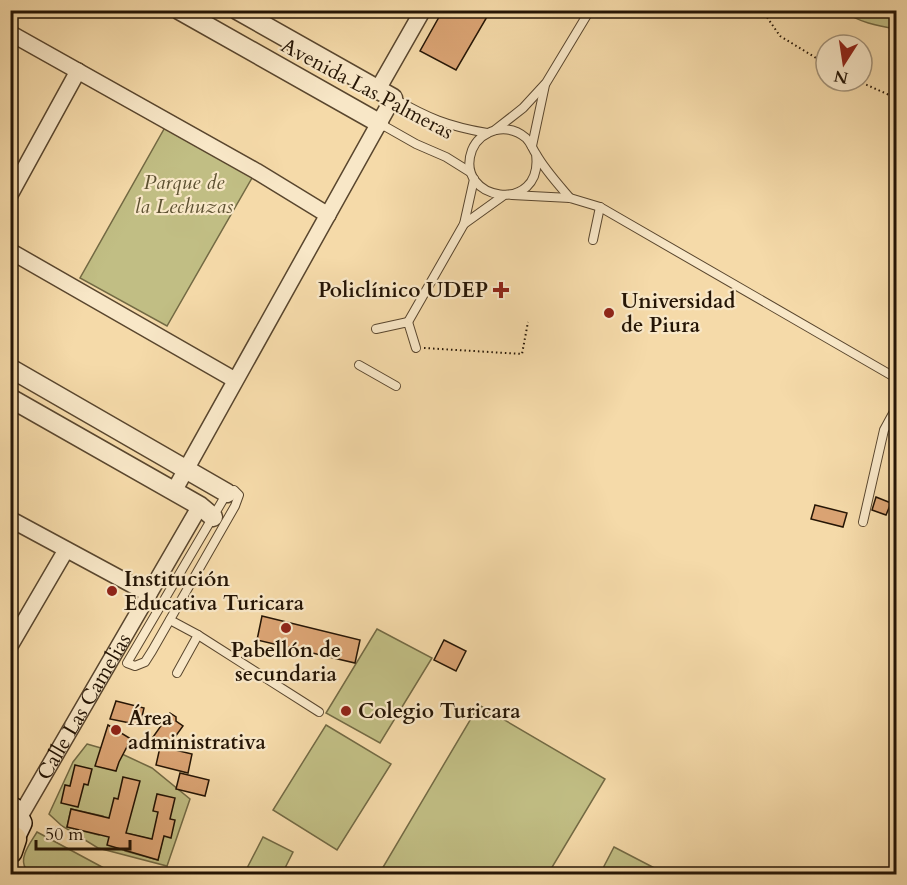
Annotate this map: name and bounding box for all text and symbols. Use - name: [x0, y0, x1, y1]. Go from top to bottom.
- street label: Avenida Las Palmeras: [276, 31, 458, 147]
- north arrow: [814, 33, 874, 93]
- text: N: [832, 64, 850, 89]
- park label: Parque de la Lechuzas: [135, 168, 233, 221]
- place label: Policlínico UDEP: [318, 276, 488, 305]
- marker: Policlínico UDEP: [492, 281, 510, 299]
- place label: Universidad de Piura: [621, 287, 735, 340]
- marker: Universidad de Piura: [602, 306, 616, 320]
- place label: Institución Educativa Turicara: [124, 565, 305, 618]
- marker: Institución Educativa Turicara: [105, 584, 119, 598]
- marker: Pabellón de secundaria: [279, 621, 293, 635]
- street label: Calle Las Camelias: [30, 628, 138, 785]
- place label: Pabellón de secundaria: [231, 636, 341, 689]
- place label: Colegio Turicara: [358, 697, 521, 726]
- place label: Área administrativa: [128, 704, 266, 757]
- marker: Colegio Turicara: [339, 704, 353, 718]
- marker: Área administrativa: [109, 723, 123, 737]
- scale bar: [36, 813, 130, 851]
- text: 50 m: [45, 822, 84, 847]

